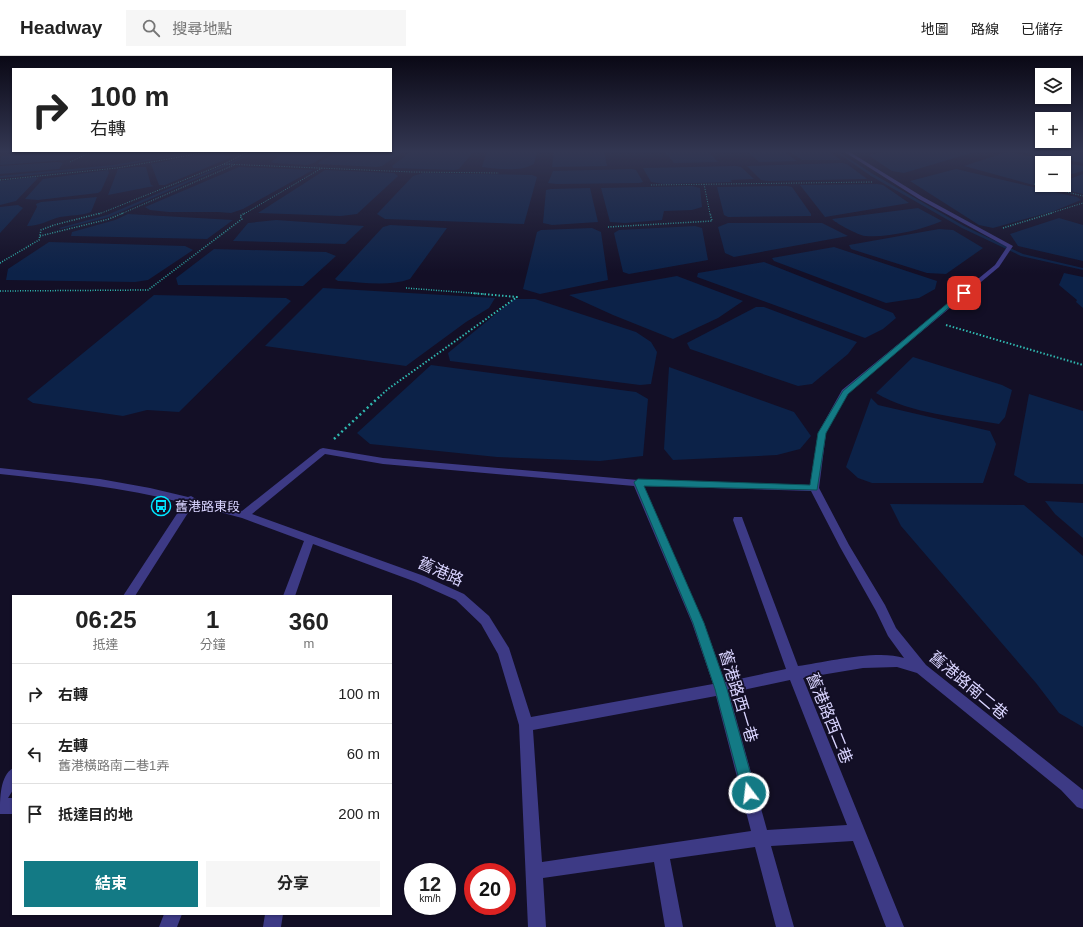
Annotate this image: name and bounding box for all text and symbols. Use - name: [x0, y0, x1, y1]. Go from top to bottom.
- search box: [126, 10, 406, 46]
- text: Headway: [20, 17, 102, 38]
- icon: search: [140, 17, 162, 39]
- text: 搜尋地點: [172, 20, 232, 37]
- text: 地圖: [921, 21, 949, 37]
- text: 路線: [971, 21, 999, 37]
- text: 已儲存: [1021, 21, 1063, 37]
- map controls: [1035, 68, 1071, 192]
- button: layers: [1035, 68, 1071, 104]
- text: 100 m: [90, 81, 169, 112]
- icon: right: [24, 84, 76, 136]
- button: +: [1035, 112, 1071, 148]
- text: 右轉: [90, 119, 126, 139]
- button: −: [1035, 156, 1071, 192]
- pin: [947, 276, 981, 310]
- icon: arrive: [953, 282, 975, 304]
- bus stop icon: 舊港路東段: [150, 495, 172, 517]
- place label: 舊港路東段: [175, 499, 240, 514]
- street label: 舊港路: [415, 554, 466, 589]
- text: 06:25: [75, 606, 137, 633]
- text: 1: [206, 606, 219, 633]
- text: 360: [289, 608, 329, 635]
- text: m: [303, 636, 314, 651]
- text: 抵達: [93, 637, 119, 652]
- text: 分鐘: [200, 637, 226, 652]
- street label: 舊港路西一巷: [716, 648, 761, 745]
- street label: 舊港路南二巷: [926, 648, 1011, 723]
- street label: 舊港路西二巷: [804, 670, 855, 766]
- icon: right: [24, 683, 46, 705]
- text: 100 m: [338, 685, 380, 702]
- text: 右轉: [58, 686, 88, 703]
- text: 左轉: [58, 737, 88, 754]
- icon: left: [24, 743, 46, 765]
- text: 60 m: [347, 745, 380, 762]
- text: 舊港橫路南二巷1弄: [58, 758, 169, 773]
- position arrow: [728, 772, 770, 814]
- icon: arrive: [24, 803, 46, 825]
- text: 200 m: [338, 805, 380, 822]
- text: 抵達目的地: [58, 806, 133, 823]
- button: 結束: [24, 861, 198, 907]
- button: 分享: [206, 861, 380, 907]
- speed limit sign: 20: [464, 863, 516, 915]
- text: 12: [419, 873, 441, 895]
- text: km/h: [419, 893, 441, 904]

